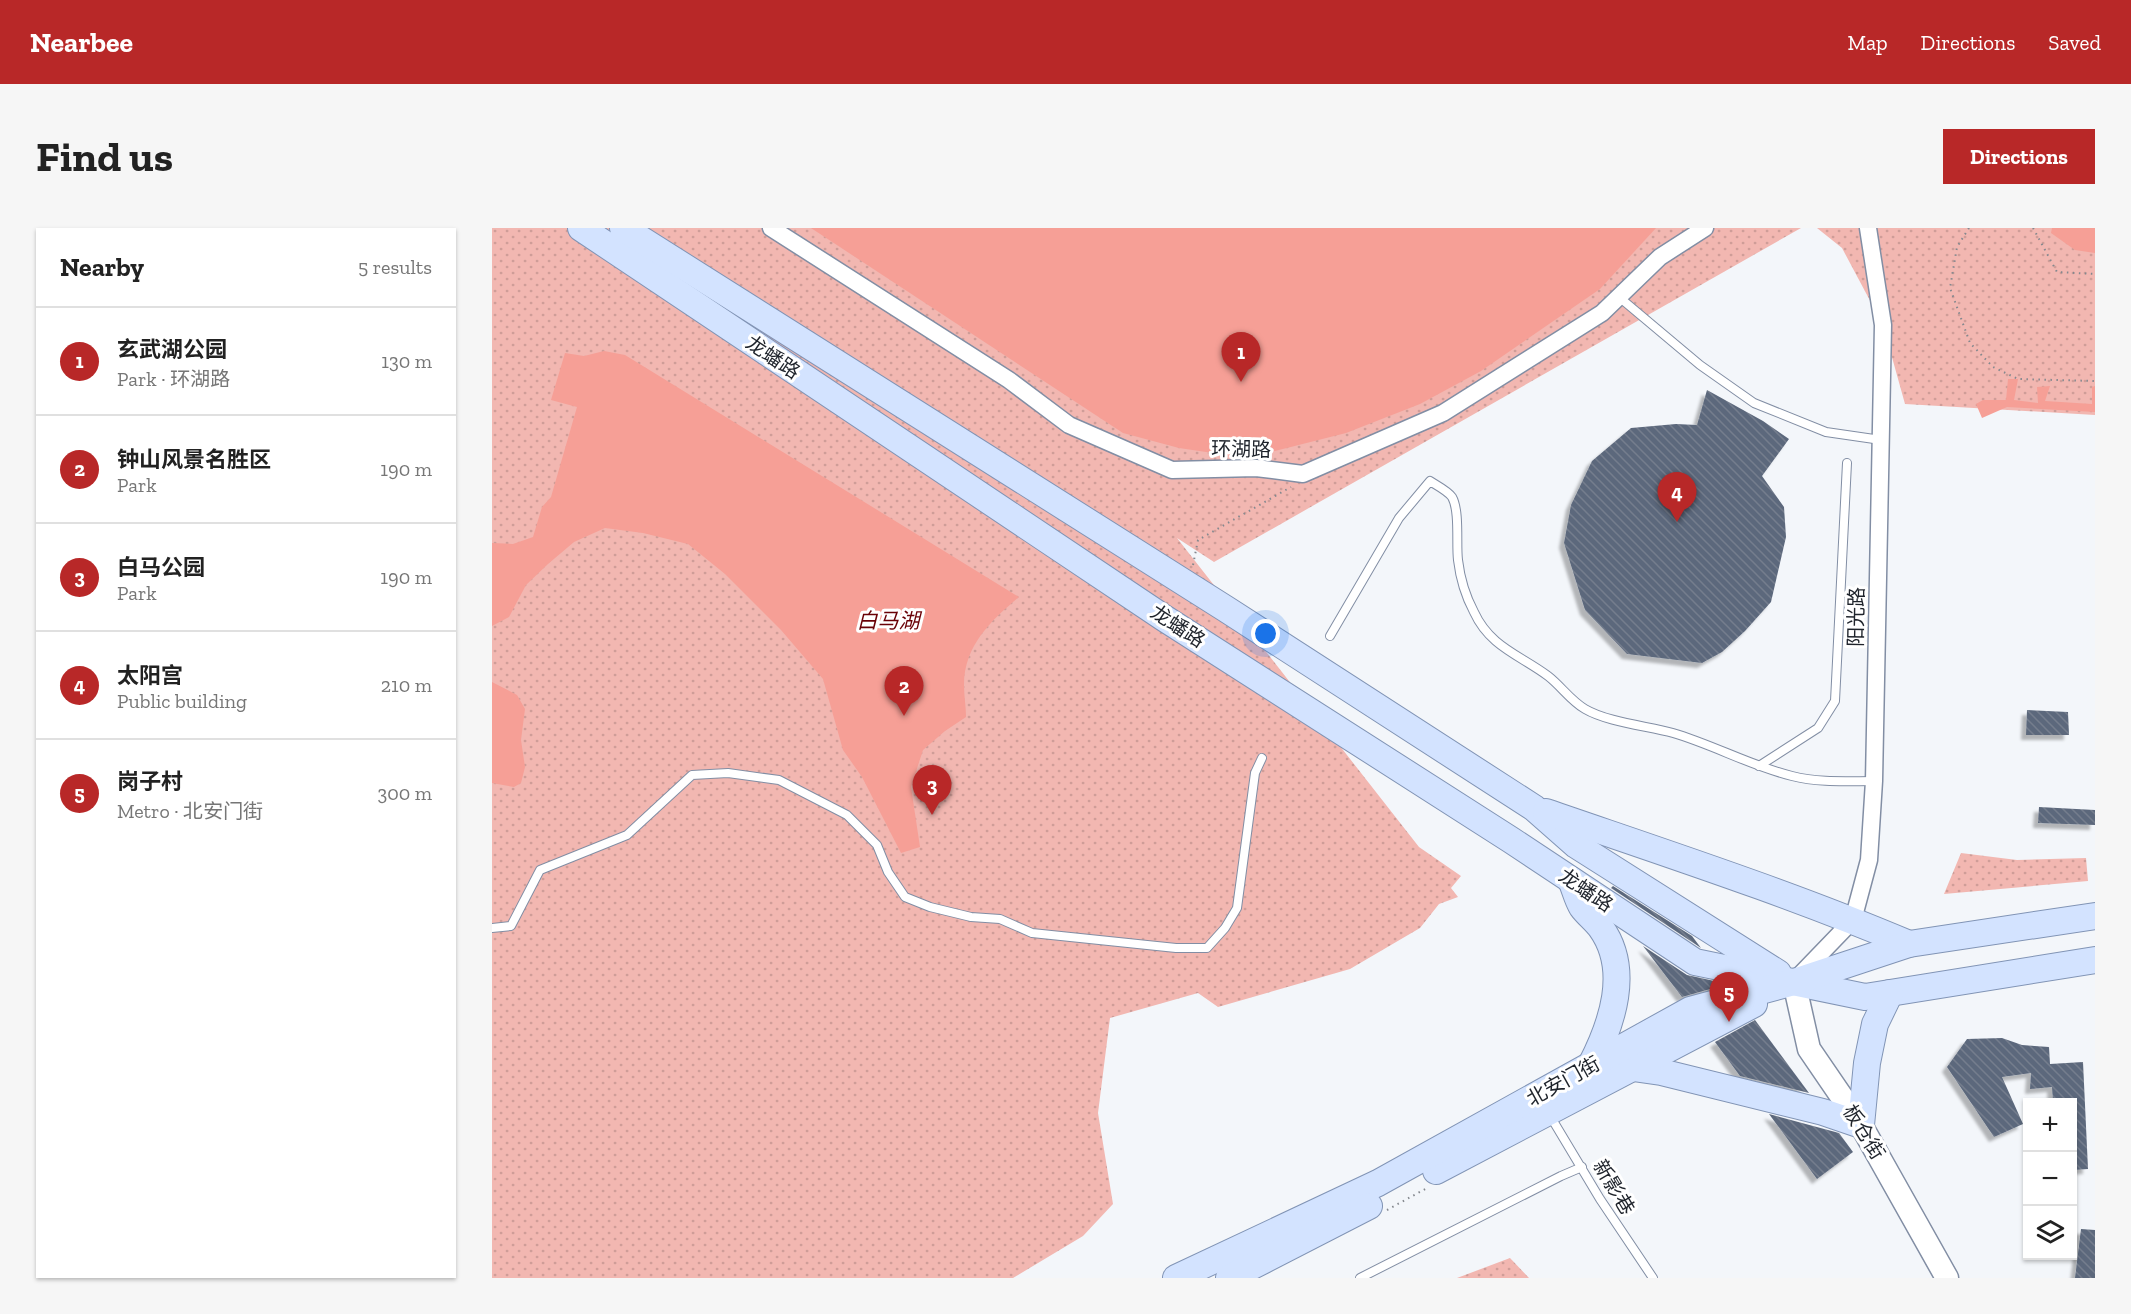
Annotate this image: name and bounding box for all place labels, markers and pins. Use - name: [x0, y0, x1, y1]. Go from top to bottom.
- pin: 1: [1222, 332, 1260, 382]
- pin: 4: [1658, 472, 1696, 522]
- pin: 2: [884, 666, 924, 716]
- pin: 3: [912, 766, 952, 815]
- pin: 5: [1710, 972, 1748, 1022]

